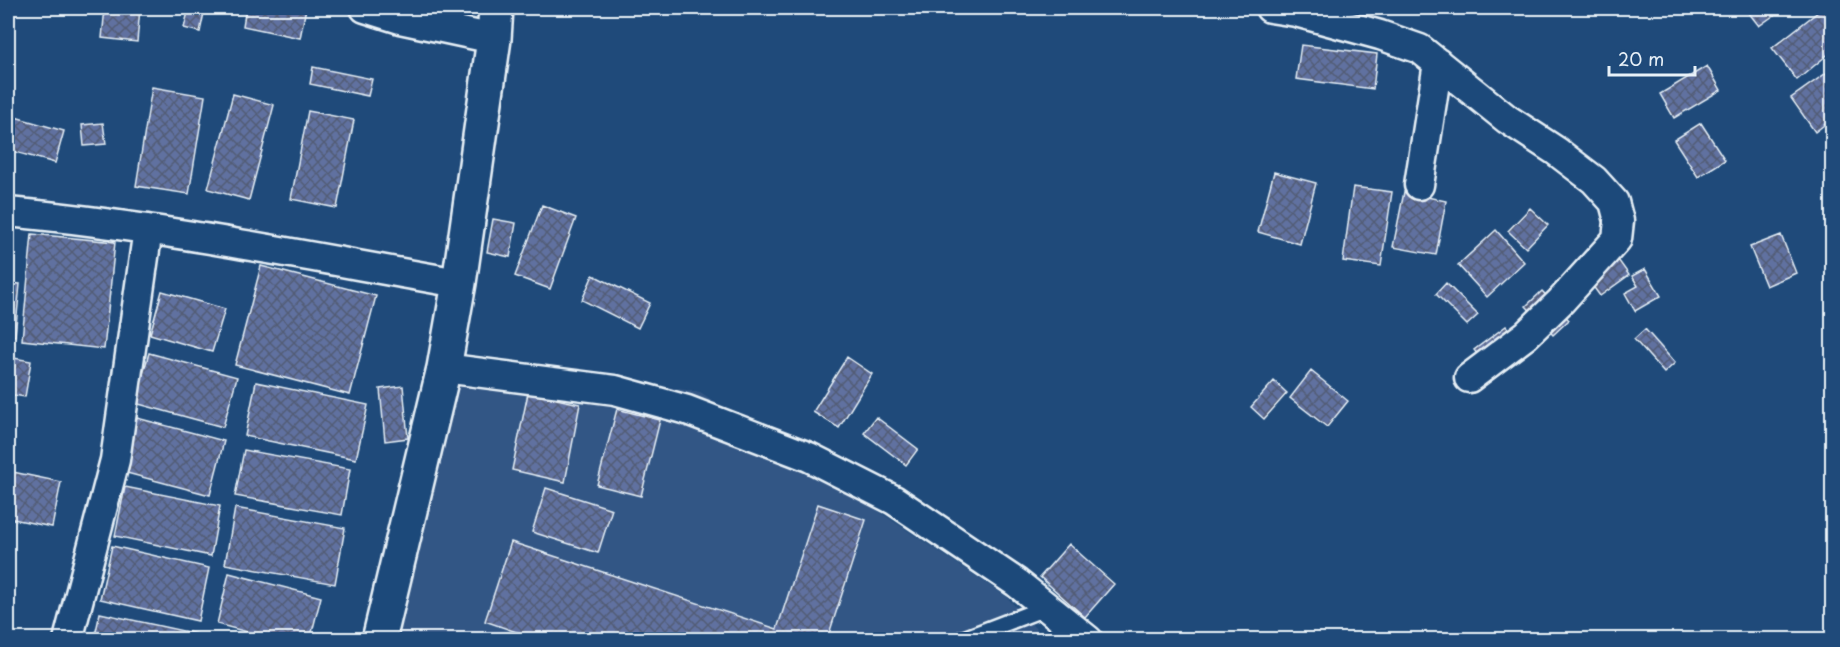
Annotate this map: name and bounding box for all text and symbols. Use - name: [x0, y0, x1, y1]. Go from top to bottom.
- scale bar: [1609, 39, 1694, 77]
- text: 20 m: [1618, 45, 1664, 72]

